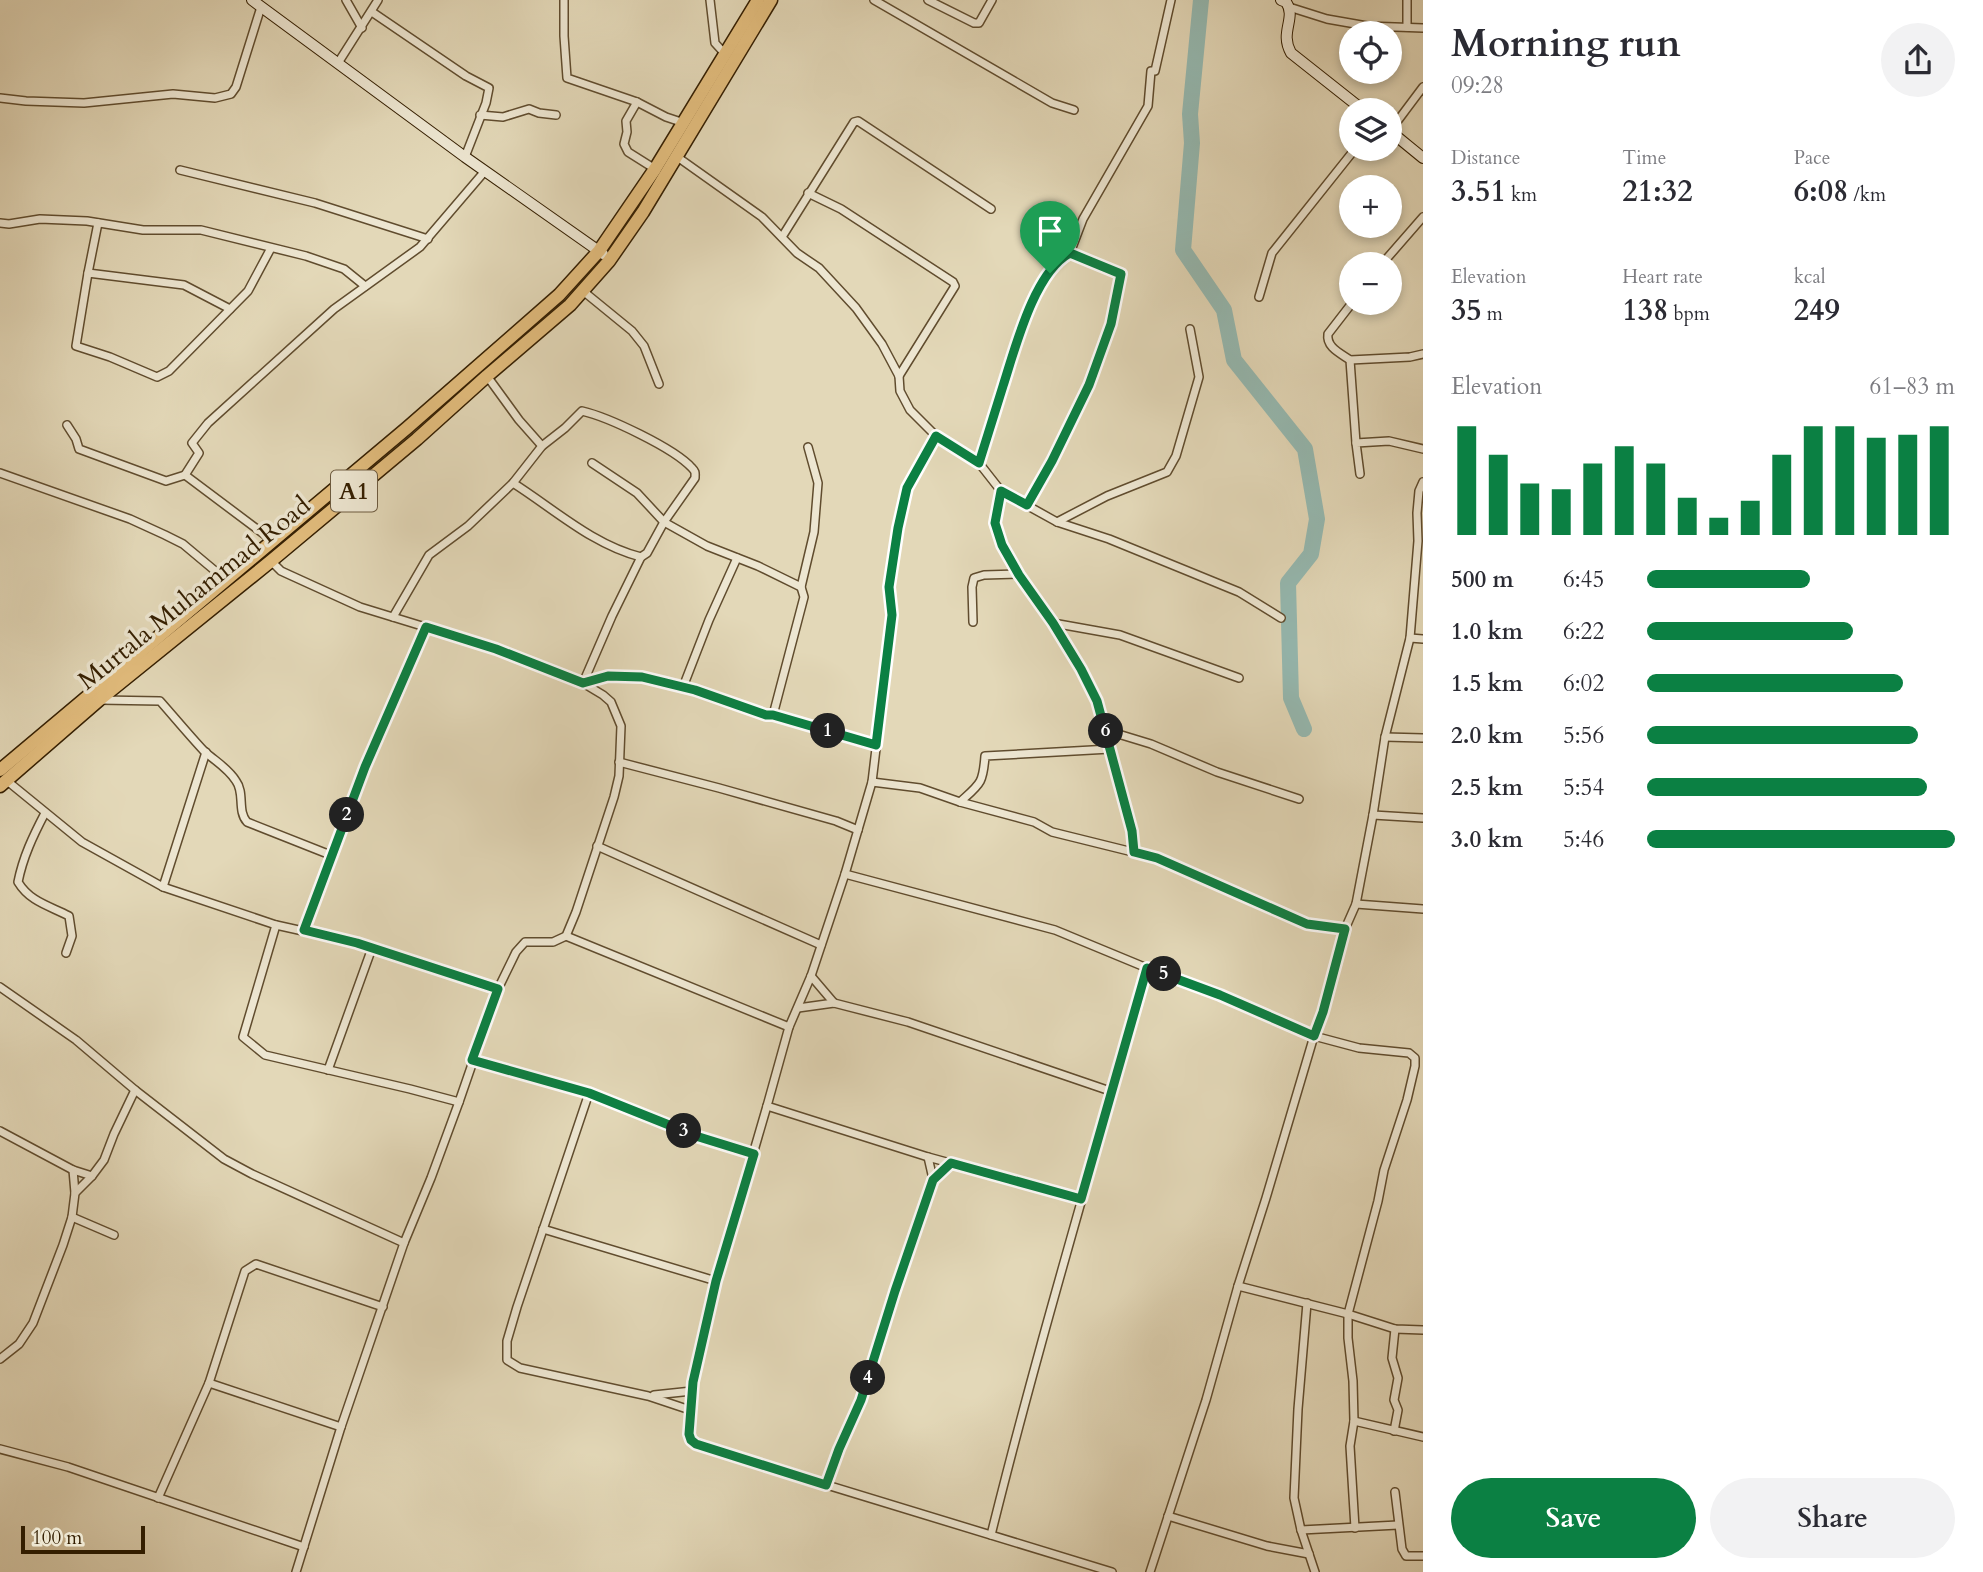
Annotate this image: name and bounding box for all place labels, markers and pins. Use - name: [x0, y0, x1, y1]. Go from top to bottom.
- pin: [1020, 201, 1080, 273]
- pin: 1: [810, 714, 846, 748]
- pin: 6: [1088, 714, 1124, 748]
- pin: 2: [330, 798, 364, 832]
- pin: 5: [1146, 956, 1182, 992]
- pin: 3: [666, 1114, 702, 1148]
- pin: 4: [850, 1360, 886, 1396]

